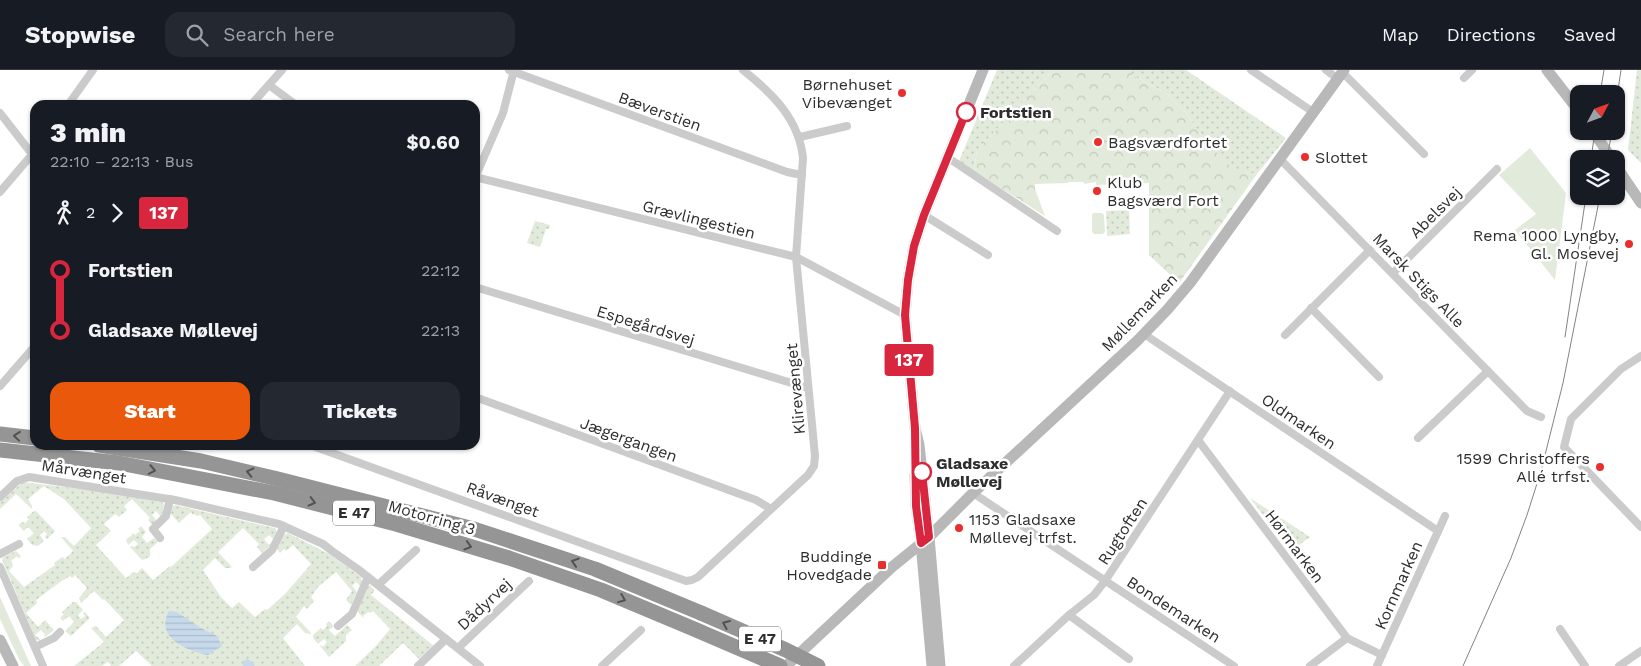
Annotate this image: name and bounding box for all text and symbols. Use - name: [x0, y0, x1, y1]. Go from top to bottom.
- search box: [165, 12, 515, 57]
- text: Stopwise: [25, 21, 135, 49]
- icon: search: [183, 21, 211, 49]
- text: Search here: [223, 23, 335, 46]
- text: Map: [1382, 24, 1419, 45]
- text: Directions: [1447, 24, 1536, 45]
- text: Saved: [1564, 24, 1616, 45]
- place label: Børnehuset Vibevænget: [802, 75, 892, 112]
- north arrow: [1570, 85, 1625, 140]
- map controls: [1570, 85, 1625, 205]
- marker: Børnehuset Vibevænget: [896, 87, 908, 99]
- street label: Bæverstien: [616, 88, 704, 135]
- marker: Fortstien: [956, 102, 976, 122]
- place label: Fortstien: [980, 103, 1052, 122]
- text: 3 min: [50, 116, 126, 149]
- text: $0.60: [406, 131, 460, 154]
- place label: Bagsværdfortet: [1108, 133, 1227, 152]
- marker: Bagsværdfortet: [1092, 136, 1104, 148]
- place label: Slottet: [1315, 148, 1368, 167]
- button: layers: [1570, 150, 1625, 205]
- marker: Slottet: [1299, 151, 1311, 163]
- text: 22:10 – 22:13 · Bus: [50, 152, 193, 171]
- place label: Klub Bagsværd Fort: [1107, 173, 1219, 210]
- street label: Abelsvej: [1406, 183, 1465, 242]
- marker: Klub Bagsværd Fort: [1091, 185, 1103, 197]
- street label: Grævlingestien: [640, 196, 757, 243]
- icon: walk: [50, 199, 78, 227]
- icon: forward: [103, 199, 131, 227]
- text: 137: [149, 202, 178, 223]
- text: 2: [86, 203, 95, 222]
- place label: Rema 1000 Lyngby, Gl. Mosevej: [1473, 226, 1619, 263]
- street label: Marsk Stigs Alle: [1369, 229, 1469, 332]
- marker: Rema 1000 Lyngby, Gl. Mosevej: [1623, 238, 1635, 250]
- text: Fortstien: [88, 259, 173, 282]
- text: 22:12: [421, 261, 460, 280]
- street label: Møllemarken: [1097, 269, 1181, 355]
- street label: Espegårdsvej: [594, 302, 697, 349]
- text: Gladsaxe Møllevej: [88, 319, 258, 342]
- text: 22:13: [421, 321, 460, 340]
- street label: Klirevænget: [782, 342, 809, 435]
- line badge: 137: [880, 344, 938, 376]
- text: 137: [895, 349, 923, 370]
- button: Start: [50, 382, 250, 440]
- button: Tickets: [260, 382, 460, 440]
- street label: Oldmarken: [1258, 390, 1340, 453]
- street label: Jægergangen: [578, 413, 680, 466]
- one-way arrow: [13, 431, 21, 442]
- place label: 1599 Christoffers Allé trfst.: [1457, 449, 1590, 486]
- place label: Gladsaxe Møllevej: [936, 454, 1008, 491]
- street label: Mårvænget: [40, 455, 128, 488]
- marker: 1599 Christoffers Allé trfst.: [1594, 461, 1606, 473]
- marker: Gladsaxe Møllevej: [912, 462, 932, 482]
- one-way arrow: [148, 464, 157, 474]
- one-way arrow: [246, 467, 255, 478]
- street label: Råvænget: [464, 478, 542, 521]
- street label: Rugtoften: [1094, 494, 1151, 568]
- street label: Motorring 3: [386, 496, 478, 539]
- one-way arrow: [307, 497, 315, 507]
- road number: E 47: [333, 500, 375, 526]
- street label: Hørmarken: [1261, 506, 1328, 587]
- place label: 1153 Gladsaxe Møllevej trfst.: [969, 510, 1077, 547]
- marker: 1153 Gladsaxe Møllevej trfst.: [953, 522, 965, 534]
- street label: Kornmarken: [1371, 538, 1426, 632]
- one-way arrow: [463, 540, 472, 550]
- place label: Buddinge Hovedgade: [786, 547, 872, 584]
- one-way arrow: [571, 558, 580, 568]
- marker: Buddinge Hovedgade: [876, 559, 888, 571]
- street label: Bondemarken: [1123, 572, 1224, 647]
- street label: Dådyrvej: [453, 574, 515, 634]
- one-way arrow: [617, 593, 625, 603]
- one-way arrow: [722, 619, 731, 630]
- road number: E 47: [739, 626, 781, 652]

